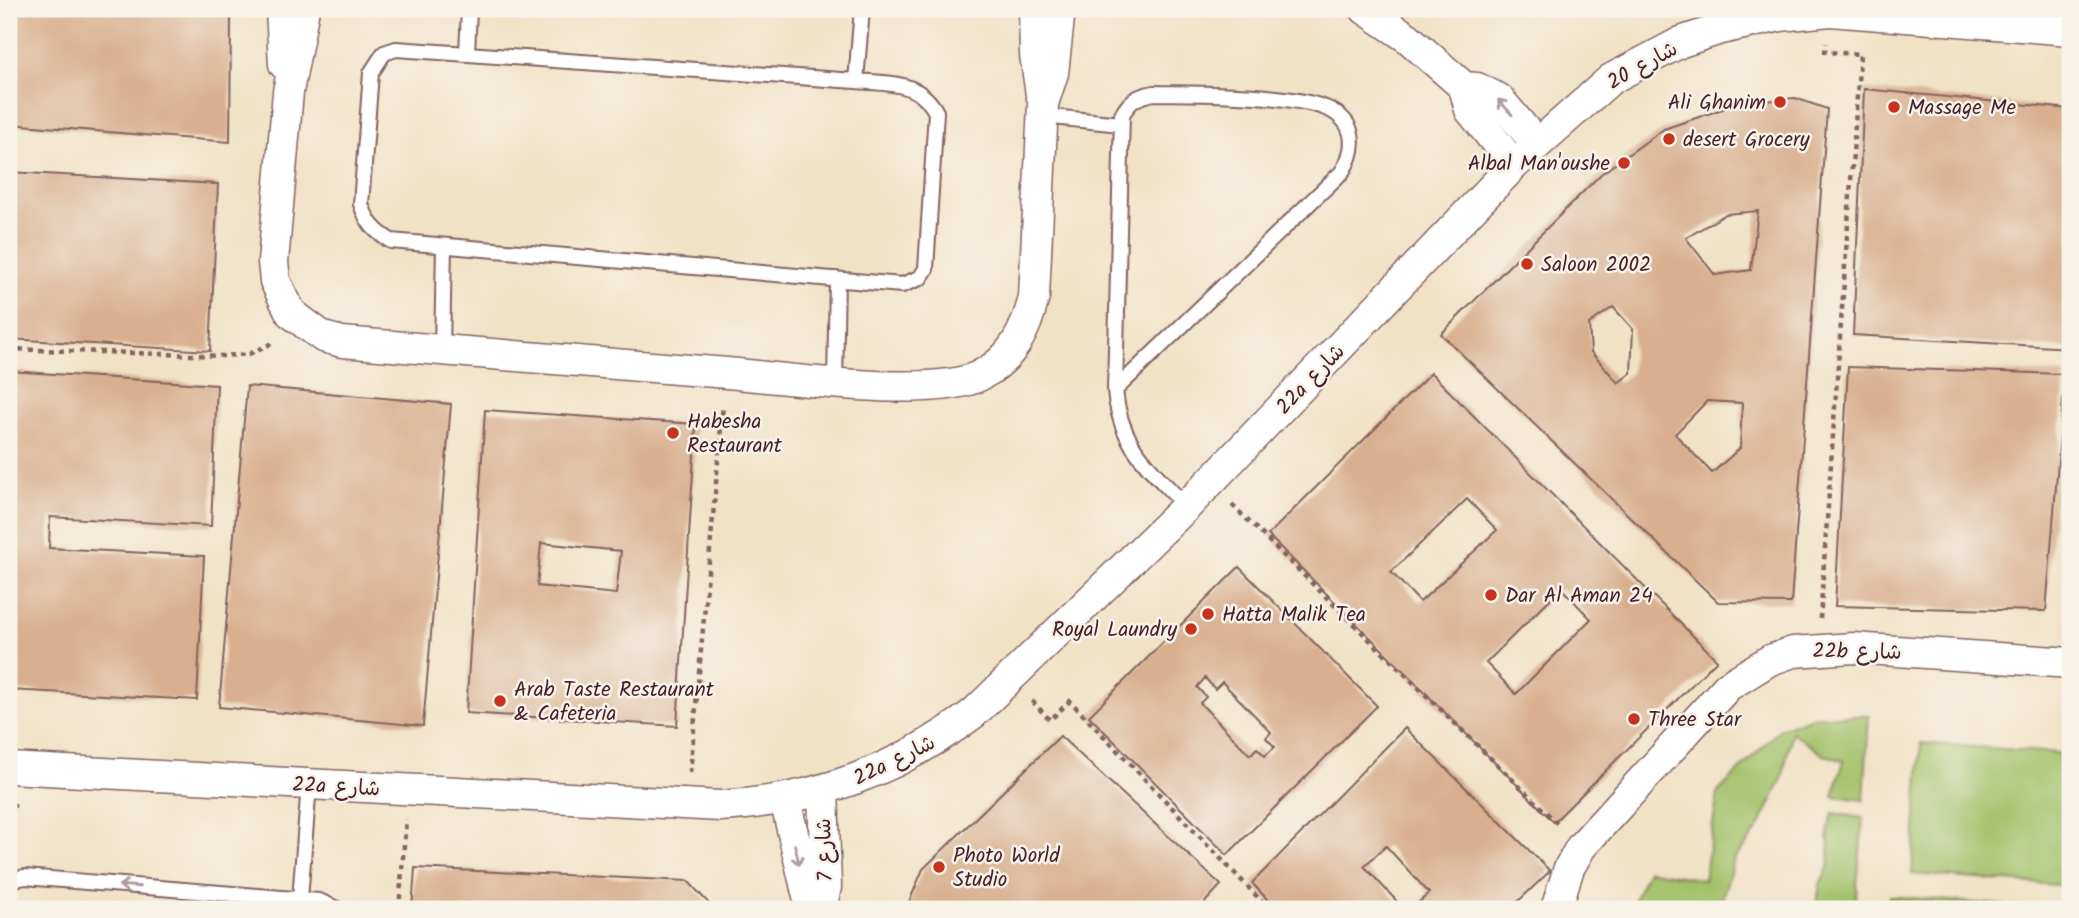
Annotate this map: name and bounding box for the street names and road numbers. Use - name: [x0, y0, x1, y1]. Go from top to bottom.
- street label: شارع 20: [1601, 33, 1684, 99]
- street label: 22a شارع: [1269, 337, 1354, 423]
- street label: 22b شارع: [1812, 635, 1902, 670]
- street label: 22a شارع: [848, 727, 941, 795]
- street label: 22a شارع: [291, 769, 381, 806]
- street label: شارع 7: [808, 818, 843, 882]

